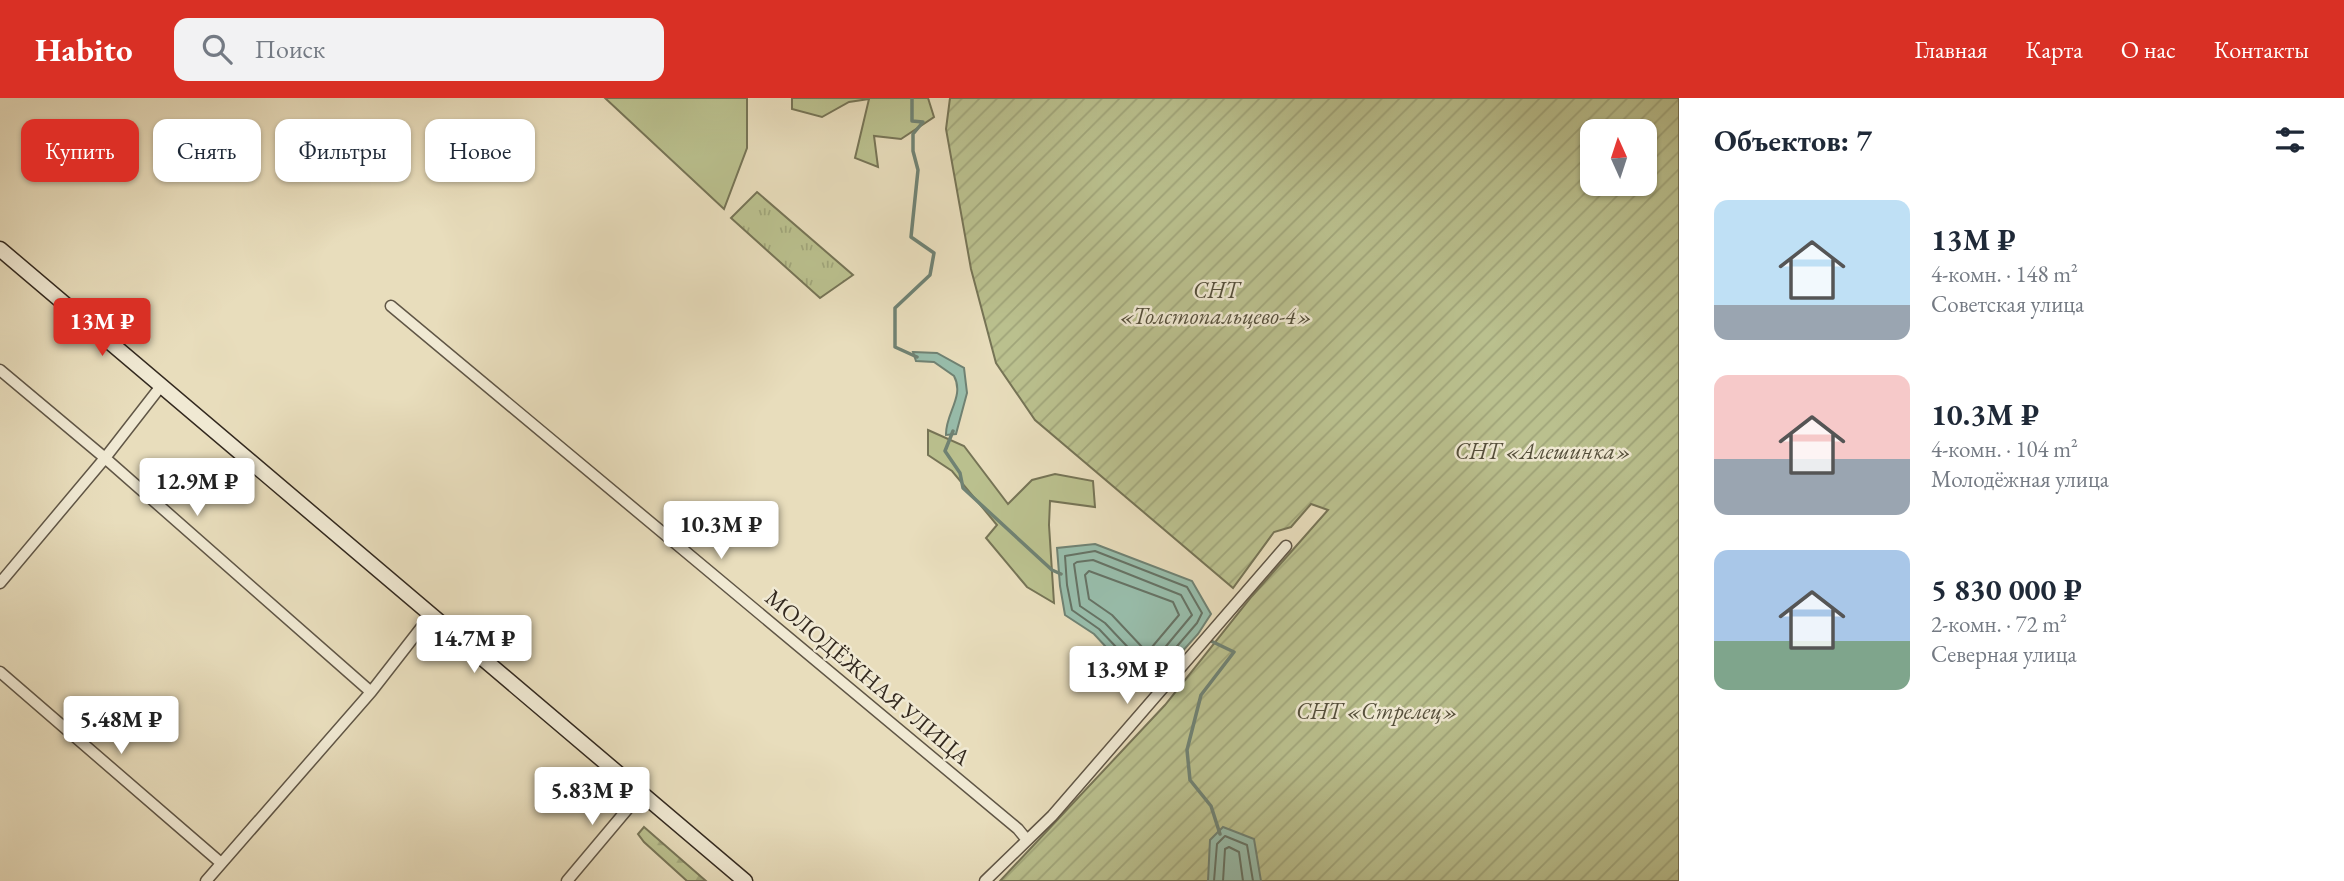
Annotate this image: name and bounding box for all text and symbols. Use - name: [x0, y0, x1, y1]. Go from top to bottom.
- search box: [174, 18, 664, 81]
- text: Habito: [35, 28, 132, 71]
- icon: search: [198, 30, 236, 68]
- text: Поиск: [254, 32, 325, 66]
- text: Главная: [1914, 34, 1988, 65]
- text: Карта: [2026, 34, 2083, 65]
- text: О нас: [2121, 34, 2176, 65]
- text: Контакты: [2214, 34, 2309, 65]
- chip: Купить: [21, 119, 139, 182]
- chip: Снять: [153, 119, 261, 182]
- chip: Фильтры: [275, 119, 411, 182]
- chip: Новое: [425, 119, 535, 182]
- north arrow: [1580, 119, 1657, 196]
- map controls: [1580, 119, 1657, 196]
- text: Объектов: 7: [1714, 121, 1872, 160]
- icon: filters: [2271, 121, 2309, 159]
- text: 13M ₽: [1931, 220, 2016, 259]
- icon: home: [1770, 228, 1854, 312]
- text: 4-комн. · 148 m²: [1931, 259, 2078, 289]
- park label: СНТ «Толстопальцево-4»: [1120, 275, 1312, 331]
- text: Советская улица: [1931, 289, 2084, 319]
- pin: 13M ₽: [53, 299, 151, 358]
- text: 13M ₽: [69, 306, 135, 336]
- text: 10.3M ₽: [1931, 395, 2039, 434]
- icon: home: [1770, 403, 1854, 487]
- text: 4-комн. · 104 m²: [1931, 434, 2078, 464]
- park label: СНТ «Алешинка»: [1455, 436, 1631, 466]
- pin: 12.9M ₽: [132, 458, 262, 518]
- text: Молодёжная улица: [1931, 464, 2109, 494]
- text: 12.9M ₽: [156, 466, 238, 496]
- pin: 10.3M ₽: [656, 502, 786, 561]
- text: 10.3M ₽: [680, 509, 762, 539]
- text: 5 830 000 ₽: [1931, 570, 2082, 609]
- icon: home: [1770, 578, 1854, 662]
- street label: МОЛОДЁЖНАЯ УЛИЦА: [759, 582, 978, 772]
- text: 2-комн. · 72 m²: [1931, 609, 2067, 639]
- pin: 14.7M ₽: [409, 616, 539, 675]
- text: 14.7M ₽: [433, 623, 515, 653]
- text: Северная улица: [1931, 639, 2077, 669]
- pin: 13.9M ₽: [1062, 646, 1192, 706]
- text: 13.9M ₽: [1086, 654, 1168, 684]
- pin: 5.48M ₽: [56, 696, 186, 756]
- park label: СНТ «Стрелец»: [1296, 696, 1458, 726]
- text: 5.48M ₽: [80, 704, 162, 734]
- pin: 5.83M ₽: [527, 768, 657, 827]
- text: 5.83M ₽: [551, 775, 633, 805]

